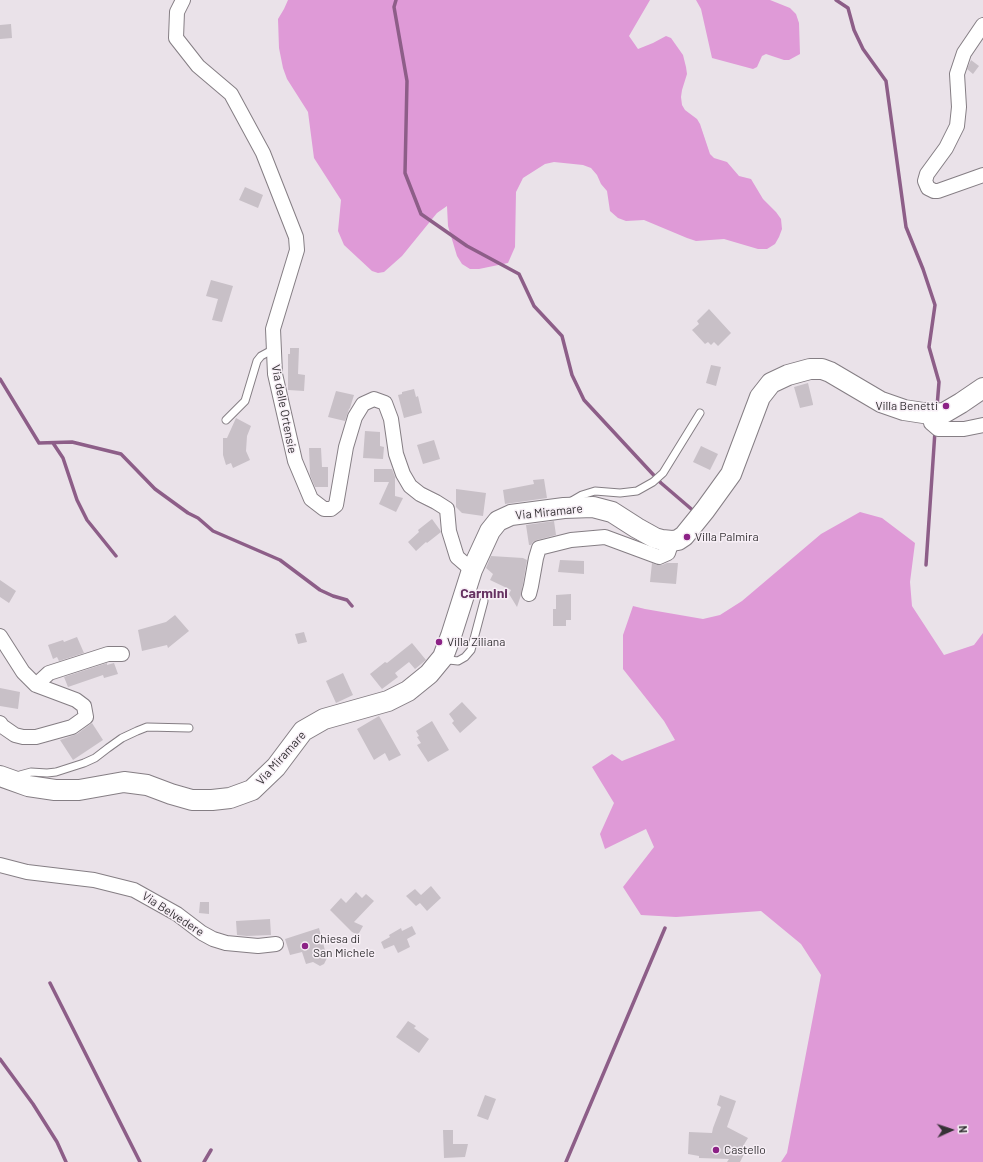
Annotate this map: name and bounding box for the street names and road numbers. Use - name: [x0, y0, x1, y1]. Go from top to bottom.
- street label: Via delle Ortensie: [268, 363, 300, 455]
- street label: Via Miramare: [515, 501, 583, 523]
- street label: Via Miramare: [253, 728, 309, 788]
- street label: Via Belvedere: [139, 889, 207, 939]

